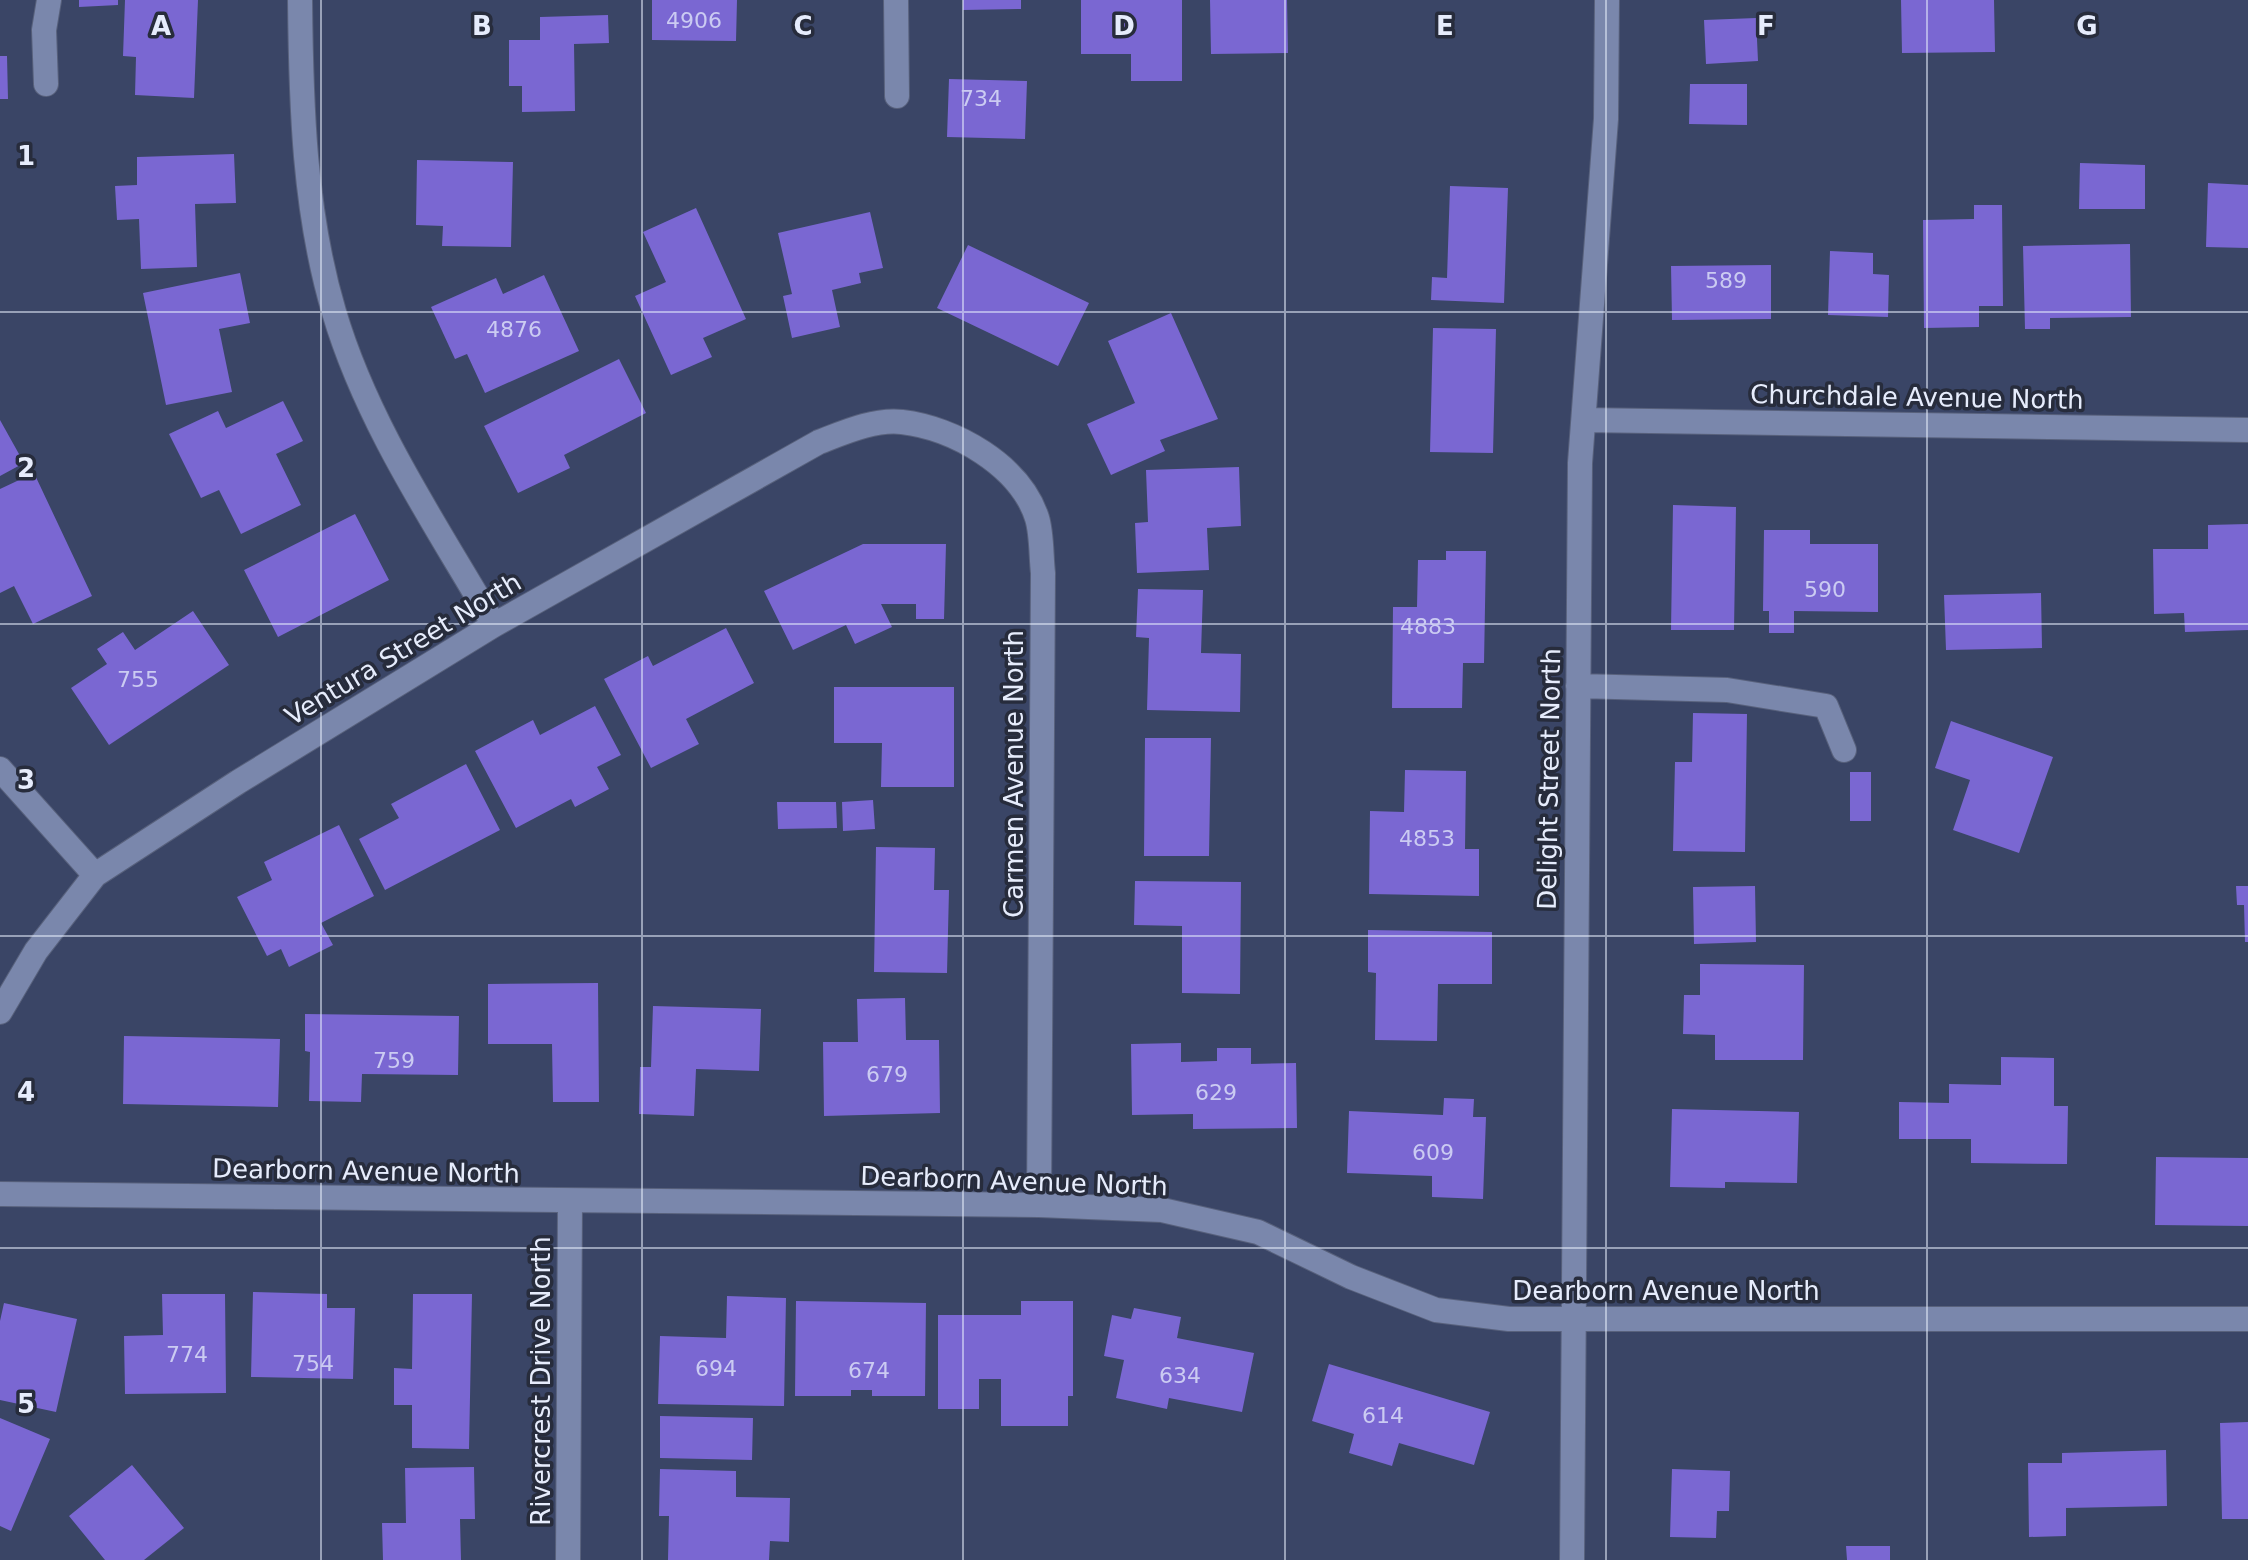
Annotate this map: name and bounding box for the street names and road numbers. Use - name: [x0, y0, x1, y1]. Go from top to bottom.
- street label: Churchdale Avenue North: [1750, 379, 2084, 415]
- street label: Ventura Street North: [280, 567, 526, 731]
- street label: Carmen Avenue North: [999, 630, 1029, 918]
- street label: Delight Street North: [1532, 648, 1566, 910]
- street label: Dearborn Avenue North: [212, 1153, 520, 1189]
- street label: Dearborn Avenue North: [860, 1161, 1168, 1201]
- street label: Rivercrest Drive North: [526, 1236, 556, 1526]
- street label: Dearborn Avenue North: [1512, 1276, 1820, 1306]

